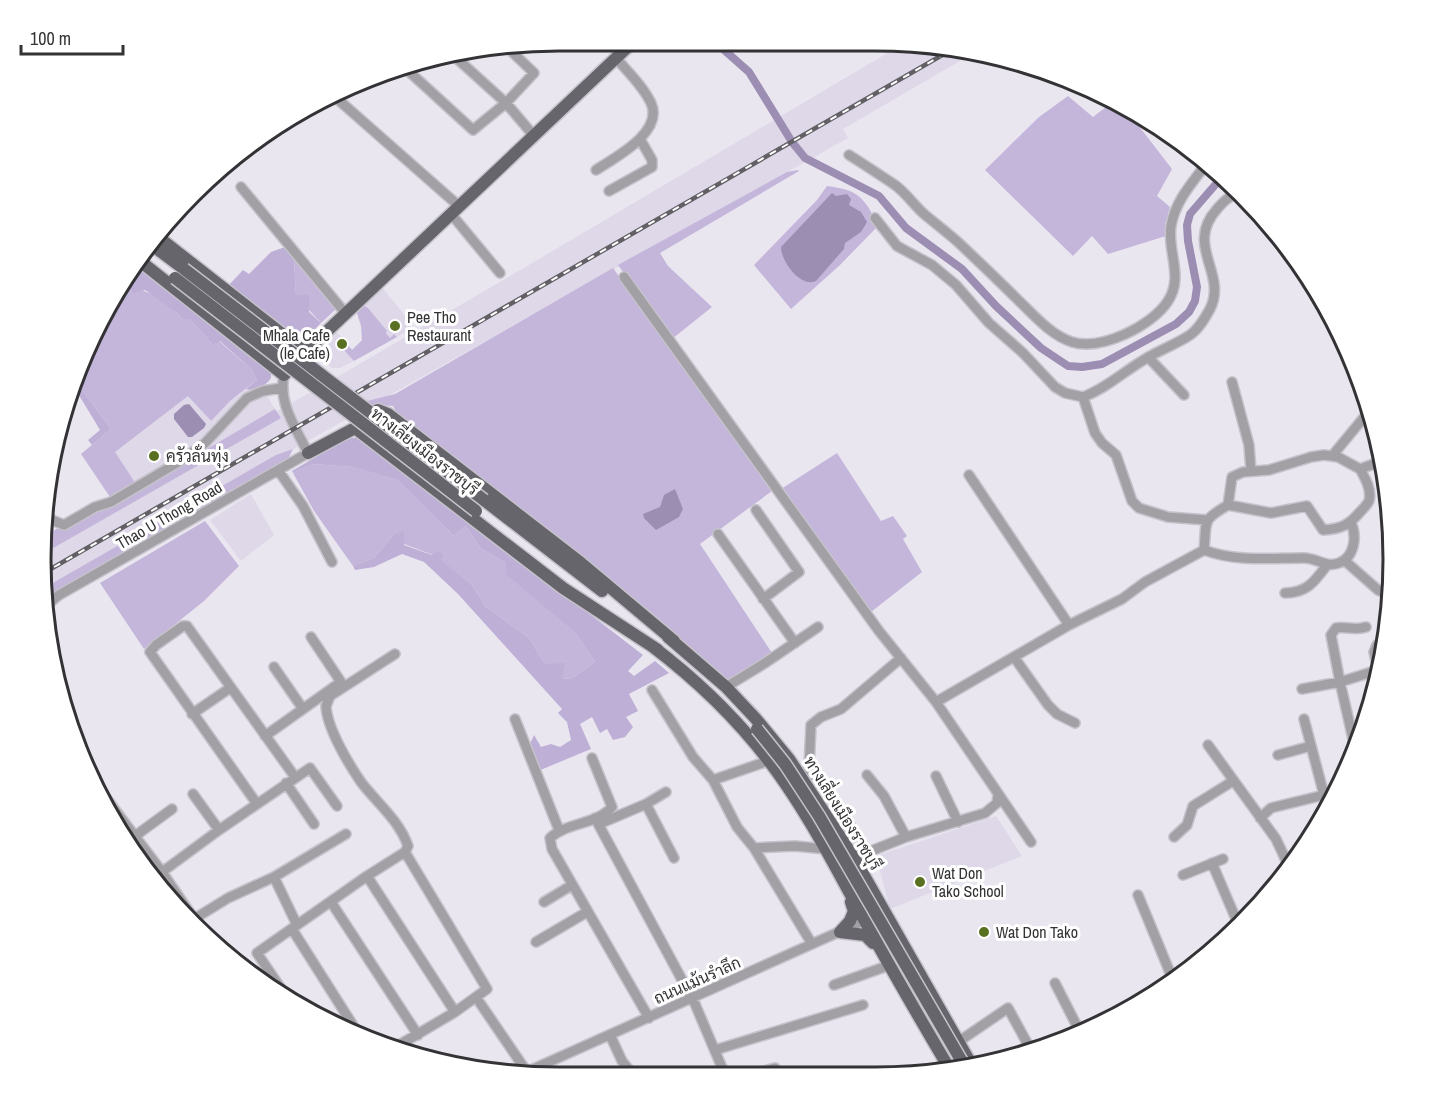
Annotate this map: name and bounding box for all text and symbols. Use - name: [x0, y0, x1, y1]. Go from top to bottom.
- scale bar: [21, 18, 123, 56]
- text: 100 m: [30, 26, 71, 51]
- place label: Pee Tho Restaurant: [407, 306, 472, 346]
- marker: Pee Tho Restaurant: [388, 319, 402, 333]
- place label: Mhala Cafe (le Cafe): [263, 324, 330, 364]
- marker: Mhala Cafe (le Cafe): [335, 337, 349, 351]
- street label: ทางเลี่ยงเมืองราชบุรี: [366, 400, 485, 501]
- place label: ครัวลั่นทุ่ง: [166, 443, 229, 468]
- marker: ครัวลั่นทุ่ง: [147, 449, 161, 463]
- street label: Thao U Thong Road: [112, 476, 226, 554]
- street label: ทางเลี่ยงเมืองราชบุรี: [798, 750, 890, 875]
- place label: Wat Don Tako School: [932, 862, 1004, 902]
- marker: Wat Don Tako School: [913, 875, 927, 889]
- place label: Wat Don Tako: [996, 921, 1078, 943]
- marker: Wat Don Tako: [977, 925, 991, 939]
- street label: ถนนแม้นรำลึก: [650, 951, 744, 1009]

